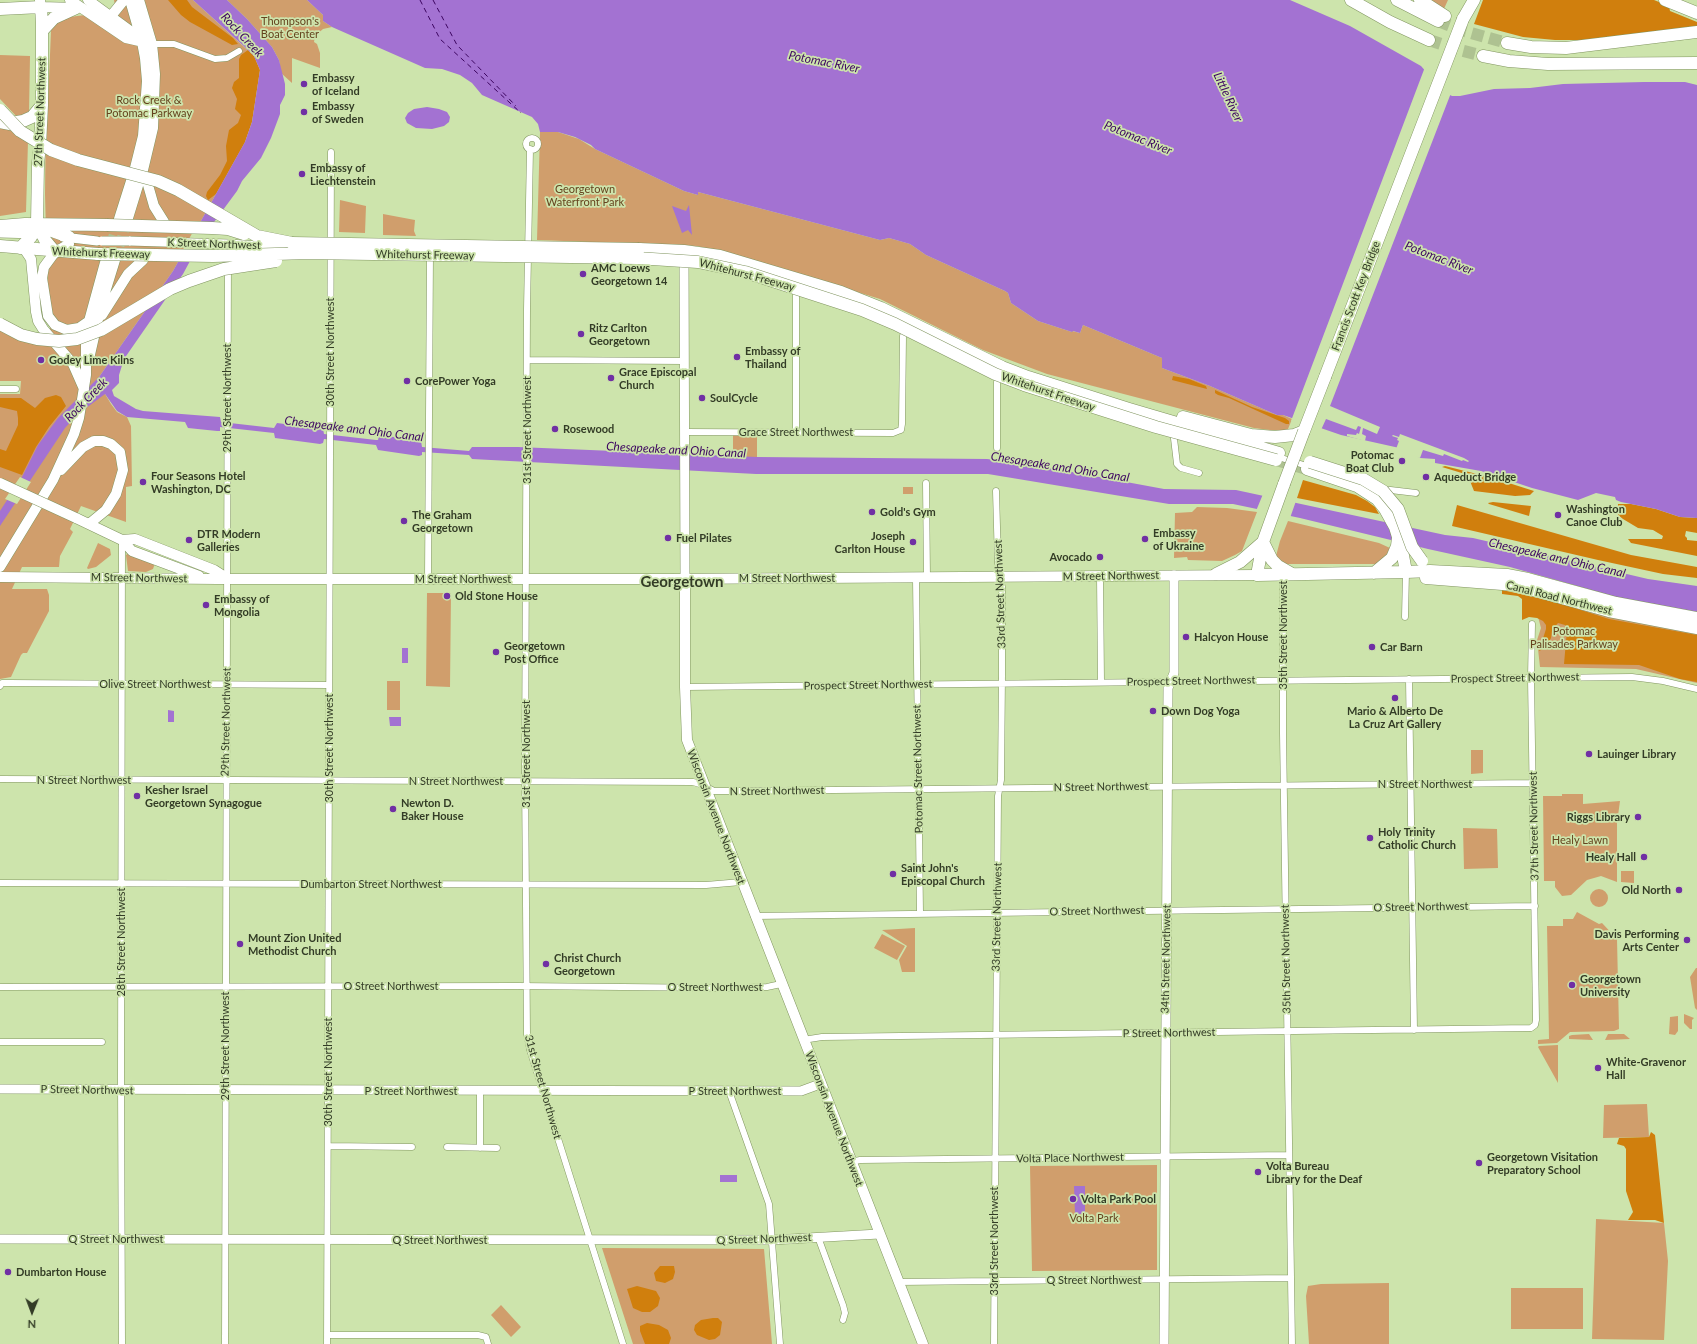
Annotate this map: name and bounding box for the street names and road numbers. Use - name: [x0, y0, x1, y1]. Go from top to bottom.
- street label: 27th Street Northwest: [32, 57, 48, 167]
- street label: K Street Northwest: [167, 236, 261, 252]
- street label: Francis Scott Key Bridge: [1329, 239, 1383, 353]
- street label: Whitehurst Freeway: [52, 245, 150, 261]
- street label: Whitehurst Freeway: [376, 248, 474, 262]
- street label: Whitehurst Freeway: [698, 256, 796, 294]
- street label: 30th Street Northwest: [323, 297, 337, 407]
- street label: 29th Street Northwest: [220, 343, 234, 453]
- street label: Whitehurst Freeway: [999, 370, 1097, 414]
- street label: 31st Street Northwest: [520, 376, 534, 484]
- street label: Grace Street Northwest: [739, 425, 853, 439]
- street label: 33rd Street Northwest: [992, 539, 1008, 649]
- street label: M Street Northwest: [1063, 569, 1159, 583]
- street label: M Street Northwest: [91, 571, 187, 585]
- street label: M Street Northwest: [739, 571, 835, 585]
- street label: M Street Northwest: [415, 572, 511, 586]
- street label: Canal Road Northwest: [1505, 578, 1613, 618]
- street label: 35th Street Northwest: [1276, 580, 1290, 690]
- street label: 29th Street Northwest: [218, 667, 234, 777]
- street label: Prospect Street Northwest: [1451, 670, 1579, 686]
- street label: Prospect Street Northwest: [1127, 673, 1255, 689]
- street label: Olive Street Northwest: [99, 677, 211, 691]
- street label: Prospect Street Northwest: [804, 677, 932, 693]
- street label: 30th Street Northwest: [322, 693, 336, 803]
- street label: 31st Street Northwest: [519, 700, 533, 808]
- street label: Potomac Street Northwest: [910, 705, 926, 833]
- street label: Wisconsin Avenue Northwest: [684, 748, 748, 886]
- street label: 37th Street Northwest: [1526, 771, 1542, 881]
- street label: N Street Northwest: [37, 773, 131, 787]
- street label: N Street Northwest: [409, 774, 503, 788]
- street label: N Street Northwest: [1378, 777, 1472, 791]
- street label: N Street Northwest: [1054, 780, 1148, 794]
- street label: N Street Northwest: [730, 784, 824, 798]
- street label: 33rd Street Northwest: [989, 862, 1005, 972]
- street label: Dumbarton Street Northwest: [300, 877, 442, 891]
- street label: 28th Street Northwest: [114, 887, 128, 997]
- street label: O Street Northwest: [1373, 900, 1469, 914]
- street label: O Street Northwest: [1049, 904, 1145, 918]
- street label: 34th Street Northwest: [1158, 904, 1174, 1014]
- street label: 35th Street Northwest: [1278, 904, 1294, 1014]
- street label: O Street Northwest: [343, 979, 439, 993]
- street label: O Street Northwest: [667, 980, 763, 994]
- street label: 29th Street Northwest: [218, 991, 232, 1101]
- street label: 30th Street Northwest: [321, 1017, 335, 1127]
- street label: P Street Northwest: [1122, 1026, 1216, 1040]
- street label: 31st Street Northwest: [522, 1033, 564, 1141]
- street label: Wisconsin Avenue Northwest: [802, 1050, 866, 1188]
- street label: P Street Northwest: [40, 1083, 134, 1097]
- street label: P Street Northwest: [365, 1084, 457, 1098]
- street label: P Street Northwest: [689, 1084, 781, 1098]
- street label: Volta Place Northwest: [1016, 1150, 1124, 1166]
- street label: 33rd Street Northwest: [987, 1187, 1001, 1295]
- street label: Q Street Northwest: [716, 1231, 812, 1247]
- street label: Q Street Northwest: [68, 1232, 164, 1246]
- street label: Q Street Northwest: [392, 1233, 488, 1247]
- street label: Q Street Northwest: [1046, 1273, 1142, 1287]

